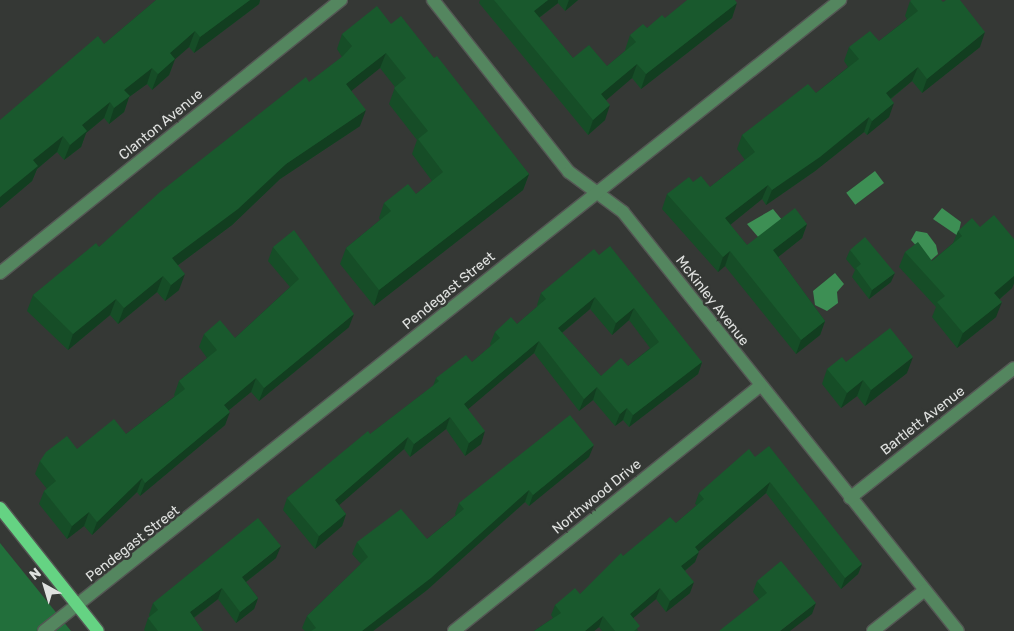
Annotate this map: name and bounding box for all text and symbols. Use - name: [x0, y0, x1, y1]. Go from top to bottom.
- street label: Clanton Avenue: [116, 86, 206, 164]
- street label: Pendegast Street: [399, 249, 499, 333]
- street label: McKinley Avenue: [671, 252, 753, 350]
- street label: Bartlett Avenue: [877, 383, 969, 459]
- street label: Northwood Drive: [549, 456, 645, 538]
- street label: Pendegast Street: [83, 502, 183, 586]
- north arrow: [20, 561, 70, 611]
- text: N: [26, 564, 45, 584]

